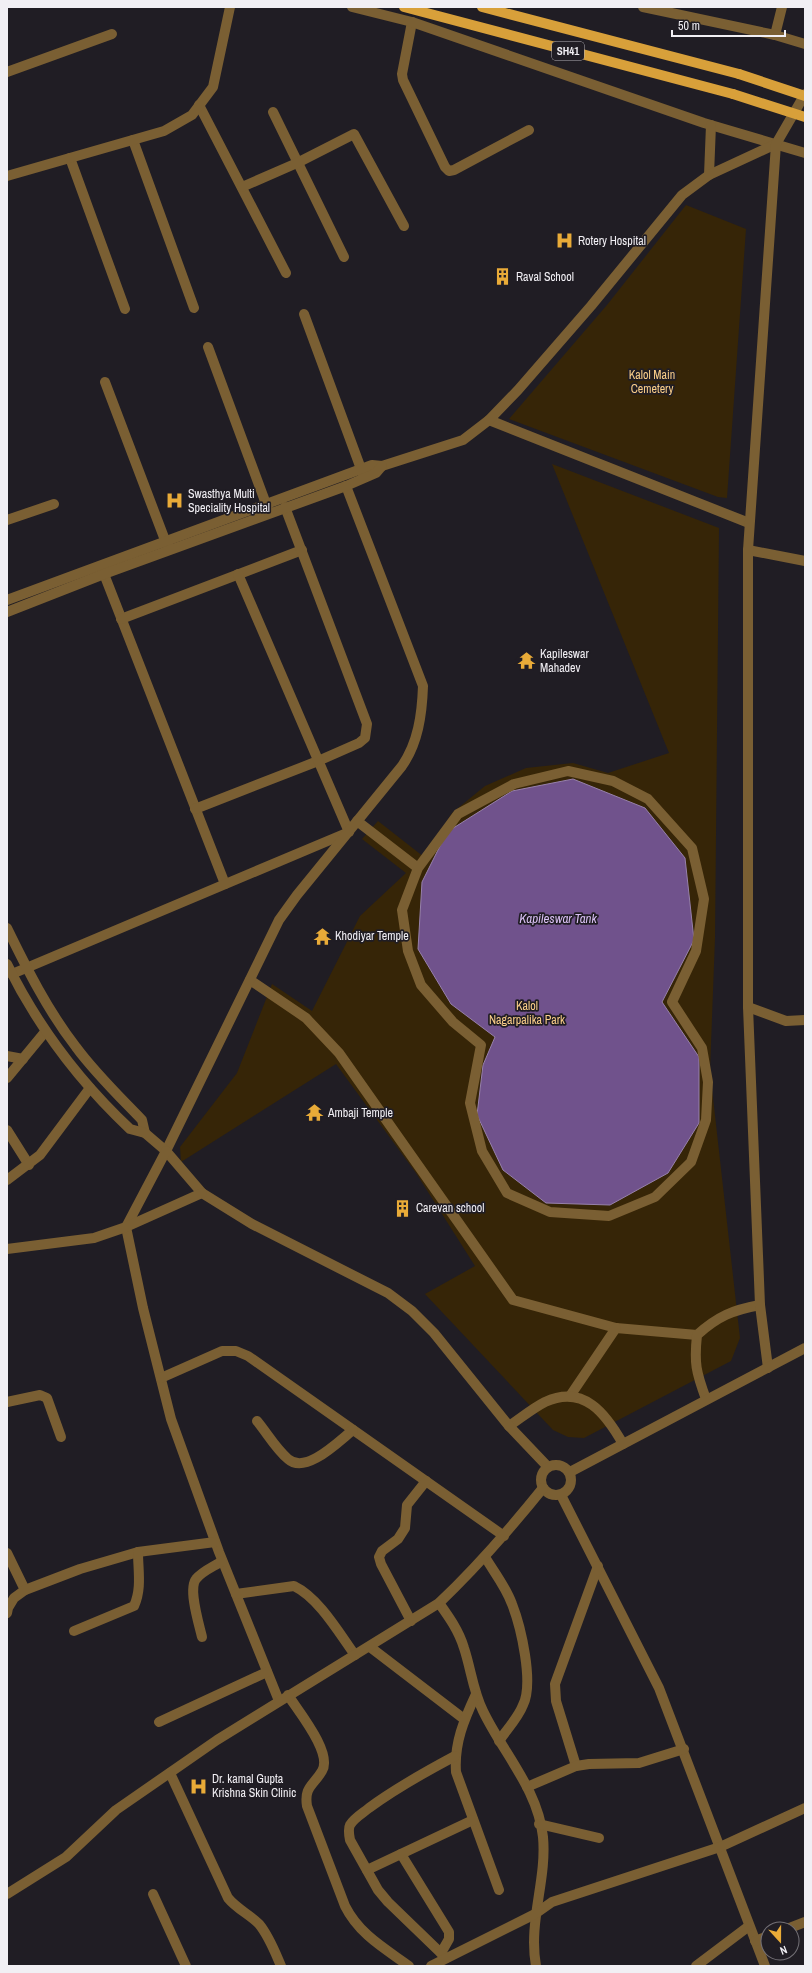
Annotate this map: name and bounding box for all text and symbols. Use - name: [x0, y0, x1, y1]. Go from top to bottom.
- scale bar: [672, 12, 785, 38]
- text: 50 m: [678, 18, 700, 34]
- road number: SH41: [552, 42, 584, 60]
- hospital icon: Rotery Hospital: [555, 231, 575, 251]
- place label: Rotery Hospital: [578, 233, 646, 249]
- building icon: Raval School: [493, 267, 513, 287]
- place label: Raval School: [516, 269, 574, 285]
- park label: Kalol Main Cemetery: [629, 367, 675, 397]
- place label: Swasthya Multi Speciality Hospital: [188, 486, 270, 516]
- hospital icon: Swasthya Multi Speciality Hospital: [165, 491, 185, 511]
- place label: Kapileswar Mahadev: [540, 646, 589, 676]
- temple icon: Kapileswar Mahadev: [517, 651, 537, 671]
- water label: Kapileswar Tank: [519, 910, 598, 927]
- temple icon: Khodiyar Temple: [312, 926, 332, 946]
- place label: Khodiyar Temple: [335, 928, 409, 944]
- park label: Kalol Nagarpalika Park: [489, 998, 565, 1028]
- temple icon: Ambaji Temple: [305, 1103, 325, 1123]
- place label: Ambaji Temple: [327, 1105, 393, 1121]
- building icon: Carevan school: [393, 1198, 413, 1218]
- place label: Carevan school: [416, 1200, 484, 1216]
- place label: Dr. kamal Gupta Krishna Skin Clinic: [212, 1771, 296, 1801]
- hospital icon: Dr. kamal Gupta Krishna Skin Clinic: [189, 1776, 209, 1796]
- north arrow: [760, 1921, 800, 1961]
- text: N: [778, 1943, 789, 1958]

